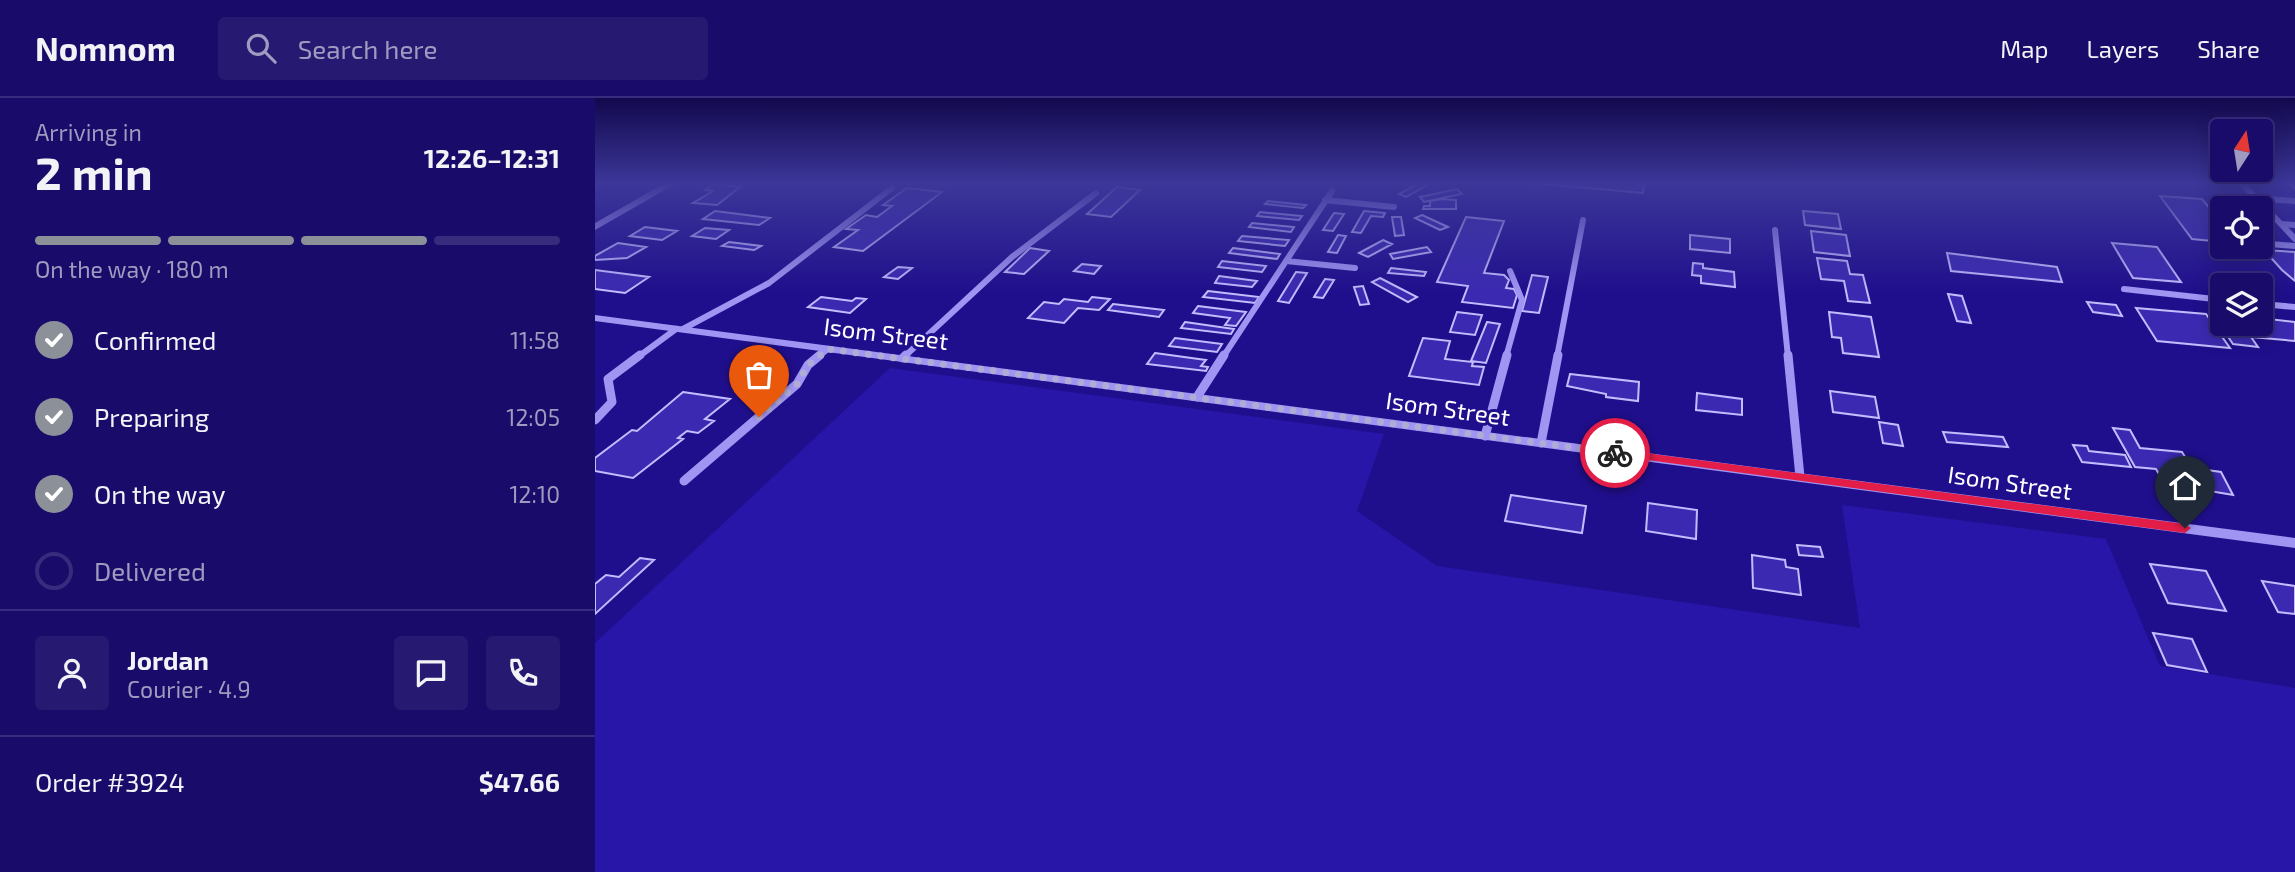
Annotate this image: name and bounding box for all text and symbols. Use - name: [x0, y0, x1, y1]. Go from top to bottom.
- search box: [218, 17, 708, 80]
- text: Nomnom: [35, 28, 176, 68]
- icon: search: [242, 29, 280, 67]
- text: Search here: [298, 33, 437, 64]
- text: Map: [2000, 34, 2048, 63]
- text: Layers: [2086, 34, 2159, 63]
- text: Share: [2197, 34, 2260, 63]
- text: Arriving in: [35, 118, 142, 146]
- north arrow: [2210, 119, 2273, 182]
- map controls: [2210, 119, 2273, 336]
- text: 12:26–12:31: [424, 142, 560, 173]
- text: 2 min: [35, 144, 153, 199]
- button: locate: [2210, 196, 2273, 259]
- text: On the way · 180 m: [35, 255, 229, 283]
- button: layers: [2210, 273, 2273, 336]
- street label: Isom Street: [822, 311, 950, 355]
- icon: check: [35, 321, 73, 359]
- text: Confirmed: [94, 324, 217, 355]
- text: 11:58: [510, 326, 560, 354]
- pin: [729, 345, 789, 417]
- icon: bag: [740, 356, 778, 394]
- street label: Isom Street: [1384, 385, 1512, 431]
- icon: check: [35, 398, 73, 436]
- text: Preparing: [94, 401, 209, 432]
- text: 12:05: [506, 403, 560, 431]
- courier: [1580, 418, 1650, 488]
- icon: bike: [1596, 434, 1634, 472]
- pin: [2155, 456, 2215, 528]
- street label: Isom Street: [1946, 459, 2074, 505]
- icon: home: [2166, 467, 2204, 505]
- icon: check: [35, 475, 73, 513]
- text: On the way: [94, 478, 225, 509]
- text: 12:10: [509, 480, 560, 508]
- text: Delivered: [94, 555, 206, 586]
- button: person: [35, 636, 109, 710]
- button: chat: [394, 636, 468, 710]
- button: phone: [486, 636, 560, 710]
- text: Jordan: [127, 644, 209, 675]
- text: Courier · 4.9: [127, 675, 251, 703]
- text: Order #3924: [35, 766, 185, 797]
- text: $47.66: [479, 766, 560, 797]

